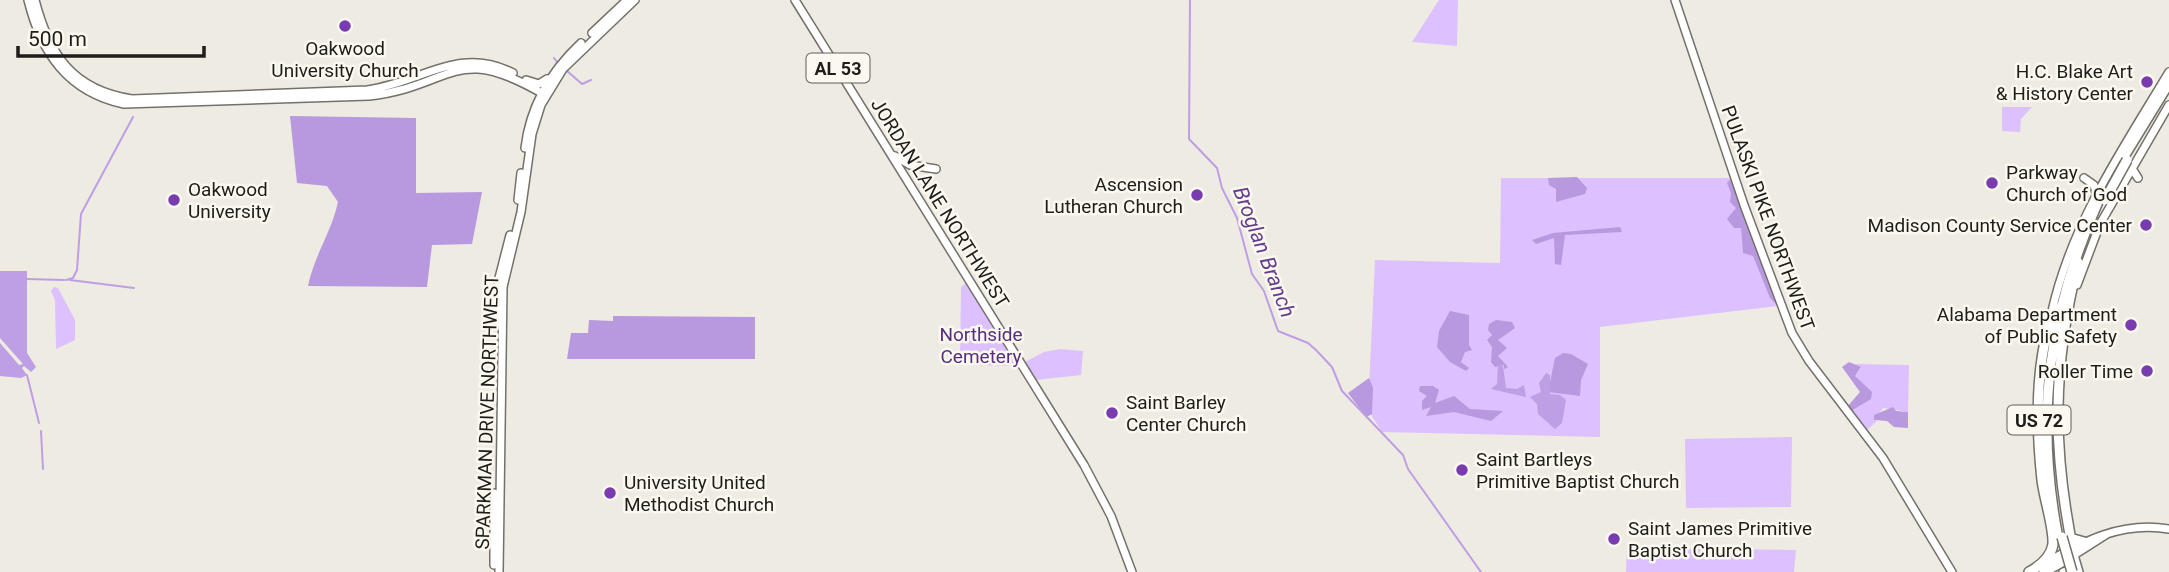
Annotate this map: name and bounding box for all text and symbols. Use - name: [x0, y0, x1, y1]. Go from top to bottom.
- scale bar: [18, 14, 203, 58]
- marker: Oakwood University Church: [337, 18, 353, 34]
- text: 500 m: [28, 27, 87, 51]
- place label: Oakwood University Church: [271, 37, 419, 82]
- road number: AL 53: [806, 54, 870, 82]
- place label: H.C. Blake Art & History Center: [1996, 60, 2134, 105]
- marker: H.C. Blake Art & History Center: [2139, 74, 2155, 90]
- street label: JORDAN LANE NORTHWEST: [866, 94, 1014, 312]
- street label: PULASKI PIKE NORTHWEST: [1717, 102, 1819, 334]
- place label: Parkway Church of God: [2006, 161, 2127, 206]
- place label: Ascension Lutheran Church: [1044, 173, 1183, 218]
- marker: Parkway Church of God: [1984, 175, 2000, 191]
- place label: Oakwood University: [188, 178, 271, 223]
- water label: Broglan Branch: [1228, 183, 1300, 321]
- marker: Ascension Lutheran Church: [1189, 187, 1205, 203]
- marker: Oakwood University: [166, 192, 182, 208]
- place label: Madison County Service Center: [1868, 214, 2133, 237]
- marker: Madison County Service Center: [2138, 217, 2154, 233]
- street label: SPARKMAN DRIVE NORTHWEST: [471, 274, 503, 550]
- place label: Alabama Department of Public Safety: [1937, 303, 2117, 348]
- marker: Alabama Department of Public Safety: [2123, 317, 2139, 333]
- park label: Northside Cemetery: [939, 323, 1023, 368]
- place label: Roller Time: [2038, 360, 2133, 383]
- marker: Roller Time: [2139, 363, 2155, 379]
- place label: Saint Barley Center Church: [1126, 391, 1246, 436]
- marker: Saint Barley Center Church: [1104, 405, 1120, 421]
- road number: US 72: [2008, 406, 2070, 434]
- place label: Saint Bartleys Primitive Baptist Church: [1476, 448, 1679, 493]
- marker: Saint Bartleys Primitive Baptist Church: [1454, 462, 1470, 478]
- place label: University United Methodist Church: [624, 471, 774, 516]
- marker: University United Methodist Church: [602, 485, 618, 501]
- place label: Saint James Primitive Baptist Church: [1628, 517, 1812, 562]
- marker: Saint James Primitive Baptist Church: [1606, 531, 1622, 547]

